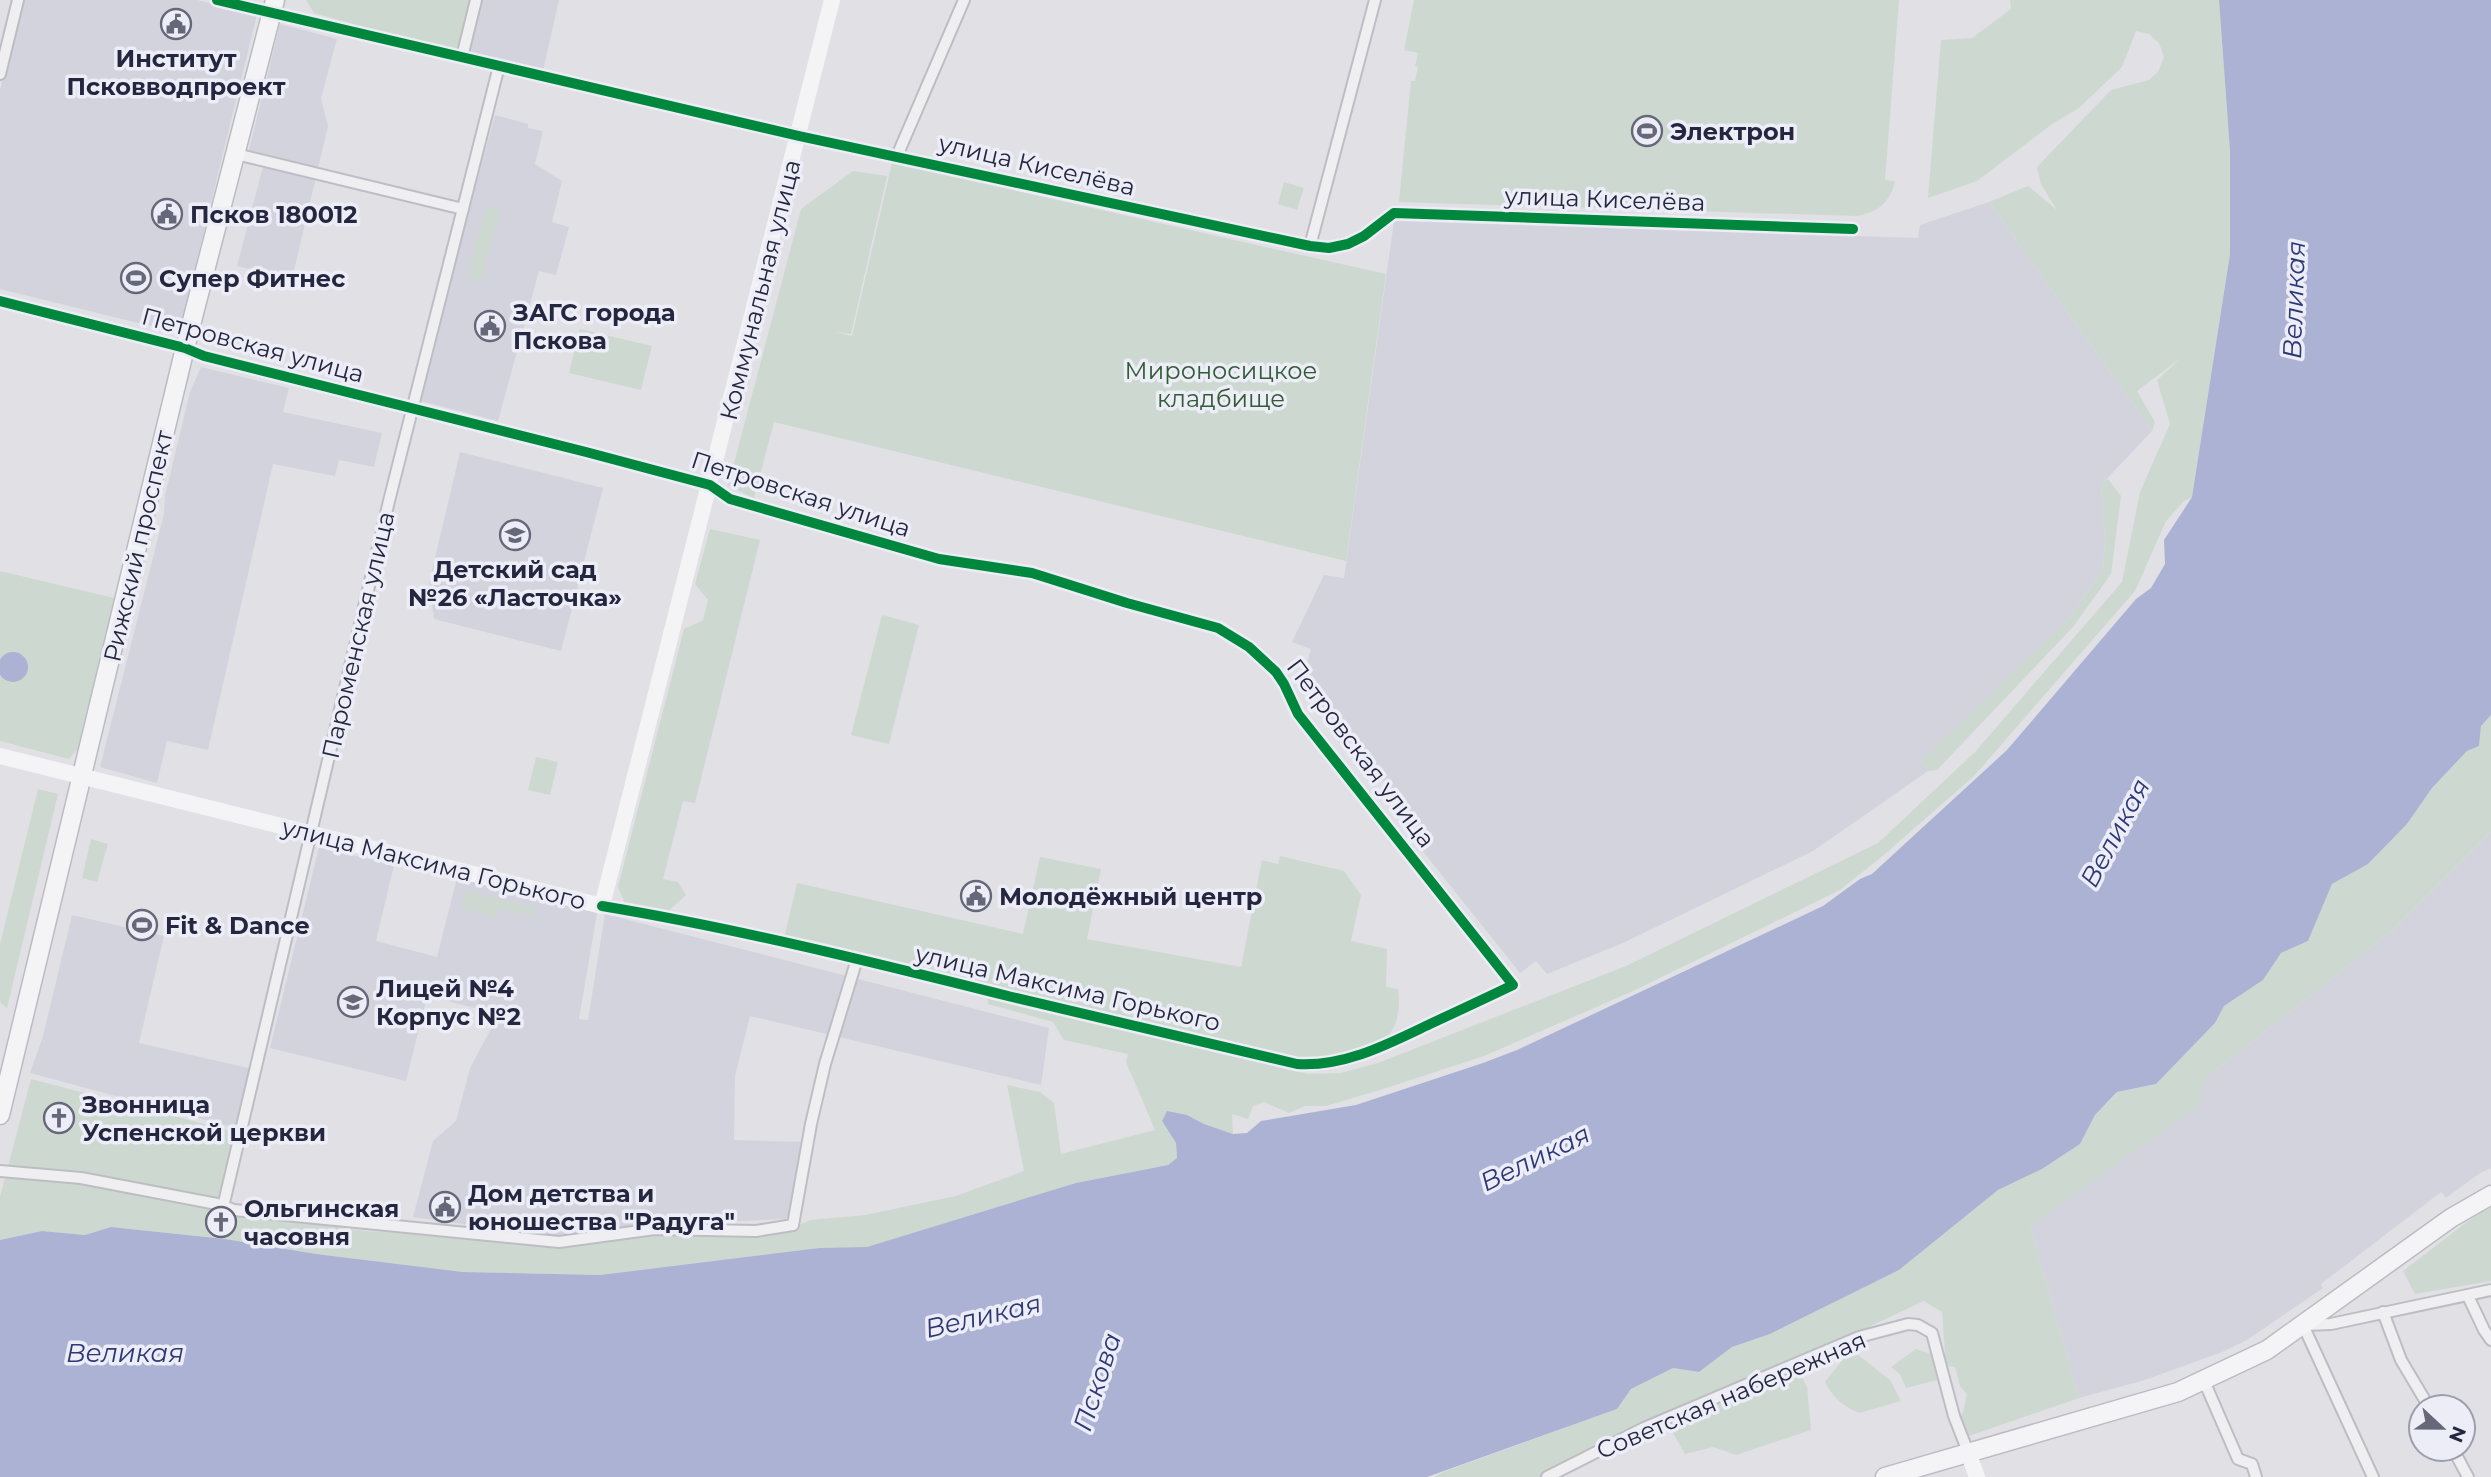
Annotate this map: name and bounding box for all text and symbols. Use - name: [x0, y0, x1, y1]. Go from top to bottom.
- public building icon: Институт Псковводпроект: [159, 7, 193, 41]
- place label: Институт Псковводпроект: [67, 44, 286, 101]
- sports icon: Электрон: [1630, 114, 1664, 148]
- place label: Электрон: [1670, 117, 1795, 146]
- street label: улица Киселёва: [935, 128, 1138, 202]
- street label: Коммунальная улица: [714, 157, 806, 423]
- street label: улица Киселёва: [1503, 181, 1706, 217]
- public building icon: Псков 180012: [150, 197, 184, 231]
- place label: Псков 180012: [190, 200, 357, 229]
- water label: Великая: [2276, 240, 2312, 360]
- sports icon: Супер Фитнес: [119, 261, 153, 295]
- place label: Супер Фитнес: [159, 264, 345, 293]
- place label: ЗАГС города Пскова: [512, 298, 676, 355]
- street label: Петровская улица: [139, 301, 367, 389]
- public building icon: ЗАГС города Пскова: [473, 309, 507, 343]
- park label: Мироносицкое кладбище: [1125, 356, 1317, 413]
- street label: Рижский проспект: [97, 427, 179, 665]
- street label: Петровская улица: [688, 445, 914, 543]
- street label: Пароменская улица: [315, 509, 401, 761]
- school or university icon: Детский сад №26 «Ласточка»: [498, 518, 532, 552]
- place label: Детский сад №26 «Ласточка»: [408, 555, 622, 612]
- street label: Петровская улица: [1281, 653, 1441, 853]
- water label: Великая: [2073, 773, 2157, 893]
- street label: улица Максима Горького: [278, 812, 589, 916]
- public building icon: Молодёжный центр: [959, 879, 993, 913]
- place label: Молодёжный центр: [999, 882, 1263, 911]
- sports icon: Fit & Dance: [125, 908, 159, 942]
- place label: Fit & Dance: [165, 911, 310, 940]
- street label: улица Максима Горького: [912, 939, 1223, 1037]
- place label: Лицей №4 Корпус №2: [376, 974, 521, 1031]
- school or university icon: Лицей №4 Корпус №2: [336, 985, 370, 1019]
- place label: Звонница Успенской церкви: [81, 1090, 326, 1147]
- church icon: Звонница Успенской церкви: [42, 1101, 76, 1135]
- water label: Великая: [1475, 1118, 1595, 1198]
- place label: Дом детства и юношества "Радуга": [468, 1179, 735, 1236]
- public building icon: Дом детства и юношества "Радуга": [428, 1190, 462, 1224]
- place label: Ольгинская часовня: [244, 1194, 399, 1251]
- church icon: Ольгинская часовня: [204, 1205, 238, 1239]
- water label: Великая: [922, 1287, 1044, 1345]
- street label: Советская набережная: [1592, 1325, 1870, 1465]
- water label: Пскова: [1066, 1329, 1128, 1435]
- water label: Великая: [66, 1337, 184, 1369]
- north arrow: [2407, 1393, 2477, 1463]
- text: N: [2444, 1423, 2471, 1446]

